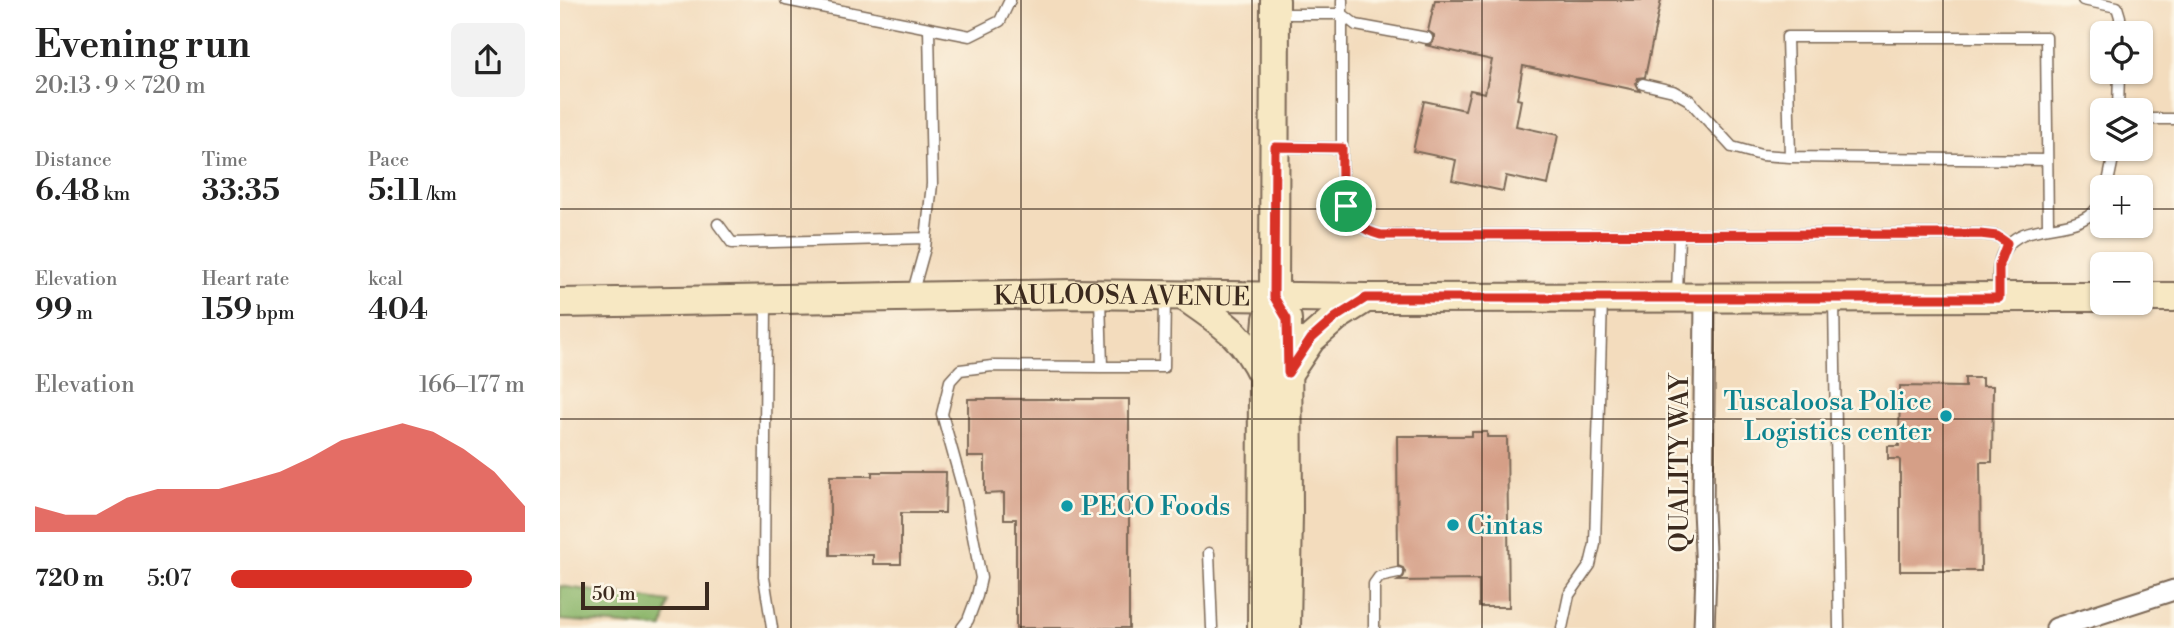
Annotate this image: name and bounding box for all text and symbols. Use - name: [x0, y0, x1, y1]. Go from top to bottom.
- map controls: [2090, 21, 2153, 315]
- button: locate: [2090, 21, 2153, 84]
- text: Evening run: [35, 22, 250, 69]
- button: share: [451, 23, 525, 97]
- text: 20:13 · 9 × 720 m: [35, 72, 206, 100]
- button: layers: [2090, 98, 2153, 161]
- text: Distance: [35, 148, 112, 172]
- text: Time: [202, 148, 247, 172]
- text: Pace: [368, 148, 409, 172]
- text: 6.48: [35, 172, 100, 210]
- text: 33:35: [202, 172, 280, 210]
- text: 5:11: [368, 172, 423, 210]
- button: +: [2090, 175, 2153, 238]
- pin: [1316, 176, 1376, 236]
- text: km: [100, 182, 130, 206]
- text: /km: [423, 182, 457, 206]
- icon: arrive: [1327, 187, 1365, 225]
- button: −: [2090, 252, 2153, 315]
- text: Elevation: [35, 267, 117, 291]
- text: Heart rate: [202, 267, 289, 291]
- text: kcal: [368, 267, 403, 291]
- street label: KAULOOSA AVENUE: [993, 279, 1251, 313]
- text: 99: [35, 291, 72, 329]
- text: 159: [202, 291, 252, 329]
- text: 404: [368, 291, 428, 329]
- text: m: [72, 301, 93, 325]
- text: bpm: [252, 301, 295, 325]
- text: Elevation: [35, 371, 135, 399]
- text: 166–177 m: [419, 371, 525, 399]
- street label: QUALITY WAY: [1664, 372, 1696, 552]
- place label: Tuscaloosa Police Logistics center: [1723, 386, 1932, 448]
- marker: Tuscaloosa Police Logistics center: [1938, 408, 1954, 424]
- place label: PECO Foods: [1081, 491, 1231, 523]
- marker: PECO Foods: [1059, 498, 1075, 514]
- place label: Cintas: [1467, 510, 1543, 542]
- marker: Cintas: [1445, 517, 1461, 533]
- text: 720 m: [35, 565, 104, 593]
- text: 5:07: [147, 565, 191, 593]
- scale bar: [581, 579, 709, 611]
- text: 50 m: [592, 582, 636, 606]

